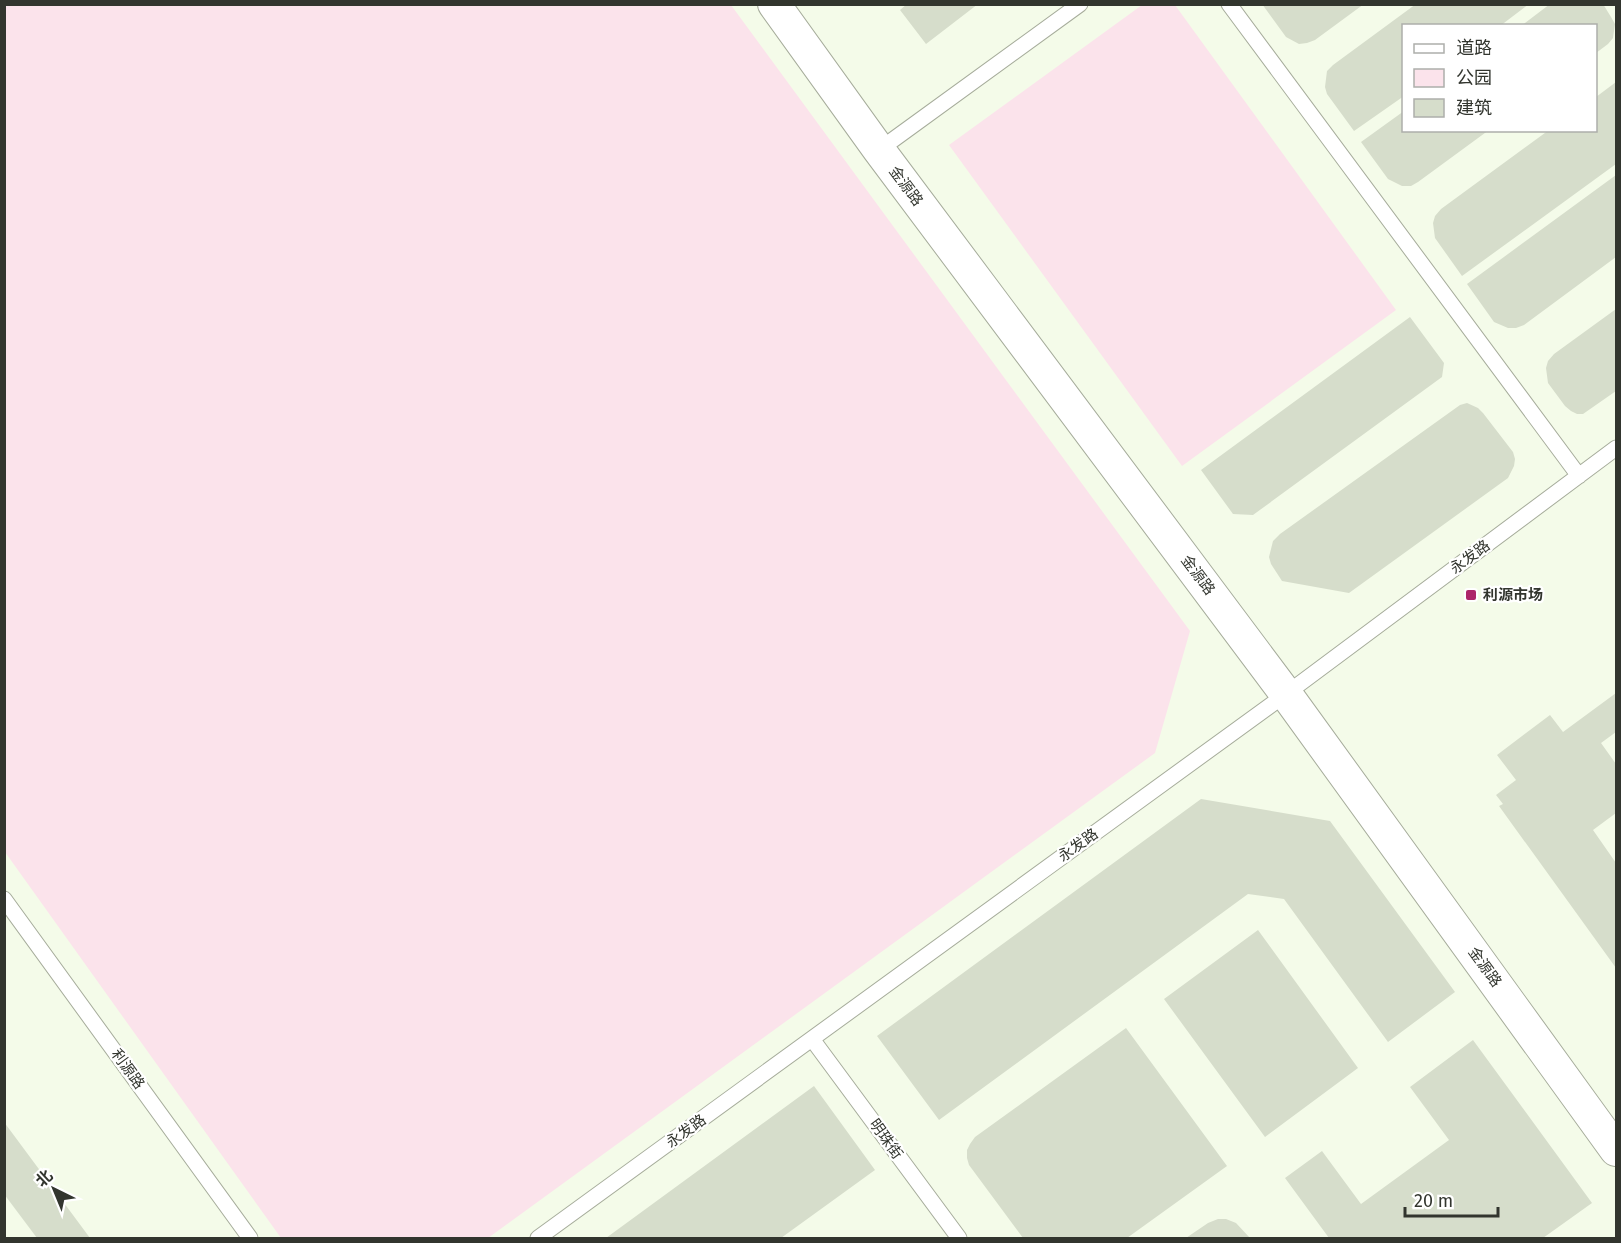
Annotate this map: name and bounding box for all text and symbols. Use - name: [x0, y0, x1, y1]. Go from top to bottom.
- legend: [1402, 24, 1597, 132]
- text: 道路: [1456, 37, 1492, 59]
- text: 公园: [1456, 67, 1492, 89]
- text: 建筑: [1456, 97, 1492, 119]
- street label: 金源路: [885, 163, 927, 209]
- street label: 永发路: [1447, 536, 1493, 578]
- street label: 金源路: [1177, 552, 1219, 598]
- place label: 利源市场: [1483, 586, 1543, 604]
- marker: 利源市场: [1464, 588, 1478, 602]
- street label: 永发路: [1055, 824, 1101, 866]
- street label: 金源路: [1464, 944, 1506, 990]
- street label: 利源路: [107, 1046, 149, 1092]
- street label: 永发路: [663, 1110, 709, 1152]
- street label: 明珠街: [865, 1116, 907, 1162]
- north arrow: [24, 1159, 84, 1219]
- text: 北: [32, 1166, 56, 1191]
- scale bar: [1405, 1180, 1498, 1218]
- text: 20 m: [1414, 1190, 1453, 1212]

